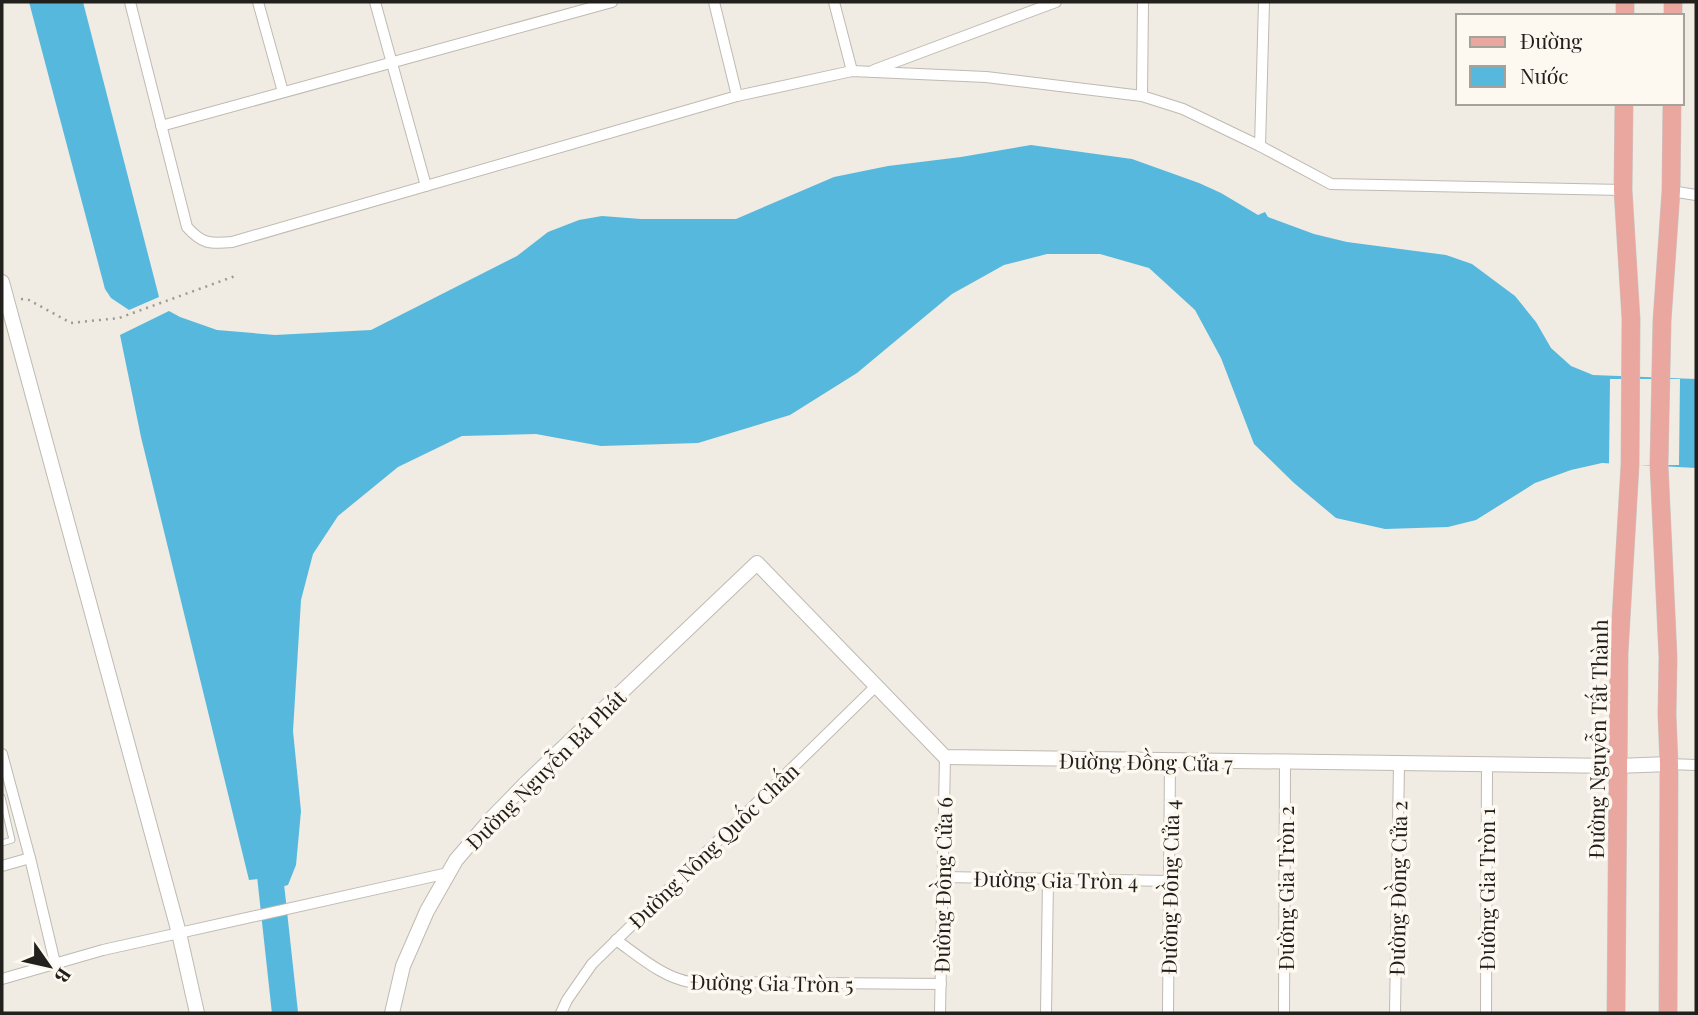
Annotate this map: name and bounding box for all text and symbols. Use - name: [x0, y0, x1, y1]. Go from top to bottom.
- legend: [1456, 14, 1684, 105]
- text: Đường: [1520, 26, 1582, 54]
- text: Nước: [1520, 61, 1568, 89]
- street label: Đường Nguyễn Tất Thành: [1581, 618, 1613, 859]
- street label: Đường Nguyễn Bá Phát: [459, 683, 631, 855]
- street label: Đường Đồng Cửa 7: [1059, 745, 1233, 777]
- street label: Đường Nông Quốc Chấn: [622, 756, 805, 934]
- street label: Đường Đồng Cửa 6: [926, 797, 958, 973]
- street label: Đường Đồng Cửa 4: [1153, 799, 1185, 975]
- street label: Đường Đồng Cửa 2: [1381, 800, 1413, 976]
- street label: Đường Gia Tròn 2: [1271, 806, 1299, 970]
- street label: Đường Gia Tròn 1: [1472, 808, 1500, 970]
- street label: Đường Gia Tròn 4: [973, 864, 1139, 894]
- north arrow: [14, 931, 84, 1001]
- text: B: [49, 963, 78, 989]
- street label: Đường Gia Tròn 5: [690, 967, 854, 997]

